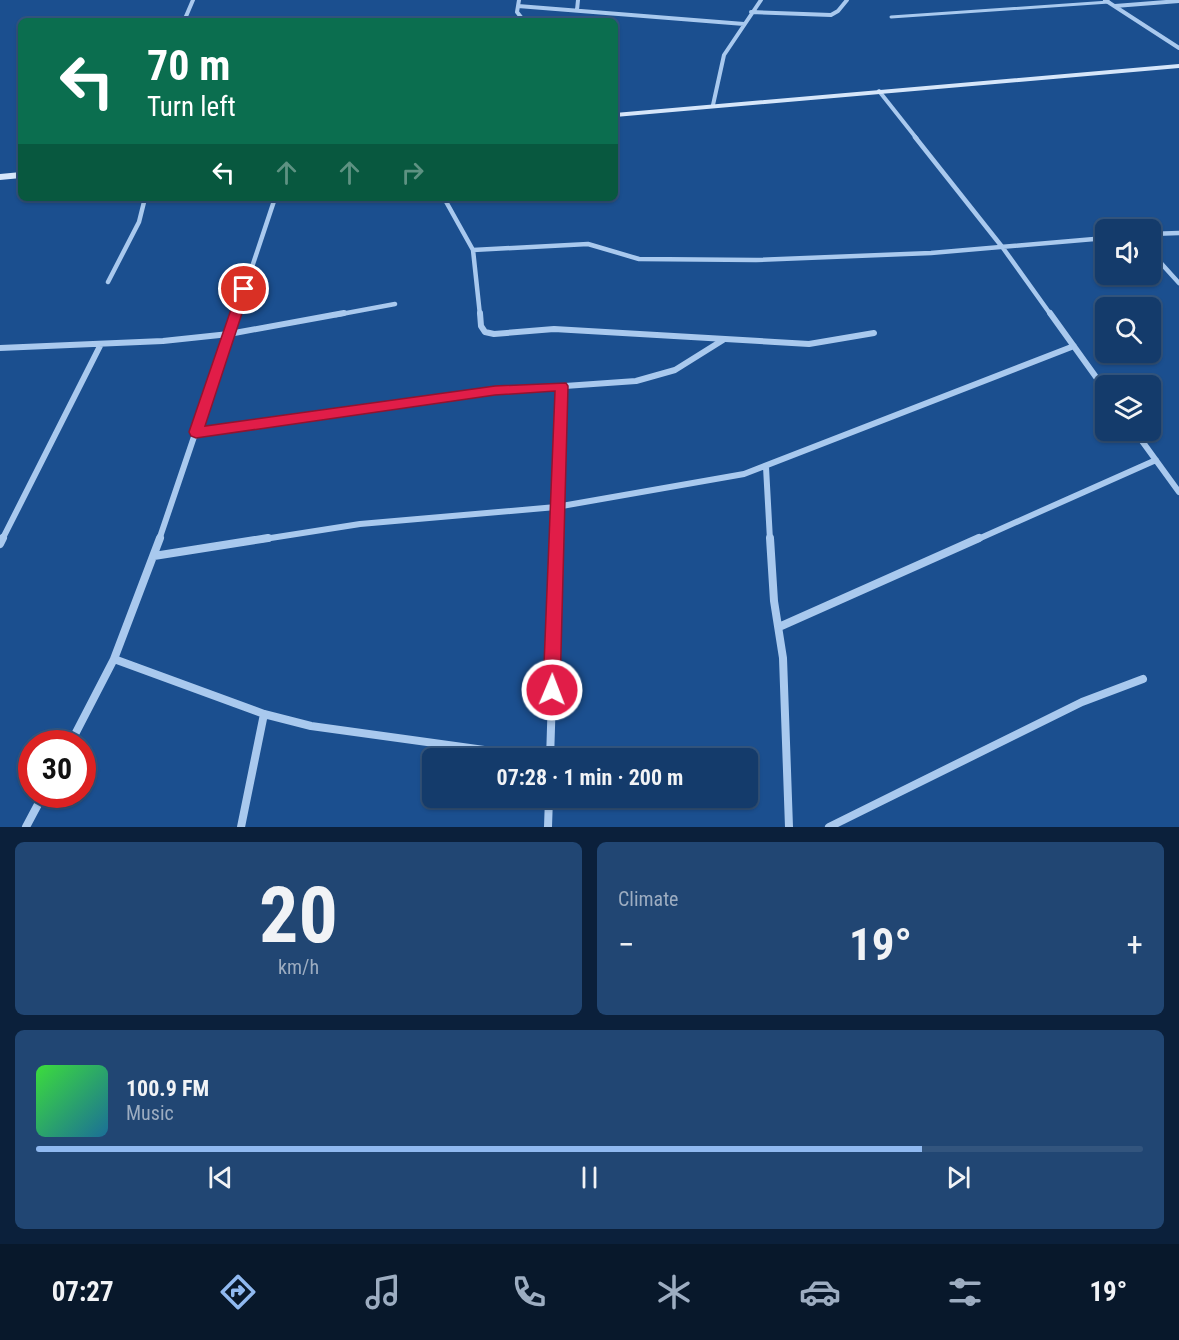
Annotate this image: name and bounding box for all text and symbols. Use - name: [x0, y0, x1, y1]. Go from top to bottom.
- text: 70 m: [147, 41, 230, 90]
- icon: left: [48, 42, 126, 120]
- text: Turn left: [147, 91, 236, 123]
- icon: left: [207, 156, 240, 189]
- icon: ahead: [270, 156, 303, 189]
- icon: ahead: [333, 156, 366, 189]
- icon: right: [396, 156, 429, 189]
- map controls: [1095, 219, 1161, 441]
- button: sound: [1095, 219, 1161, 285]
- pin: [218, 263, 269, 314]
- icon: arrive: [227, 272, 260, 305]
- button: search: [1095, 297, 1161, 363]
- button: layers: [1095, 375, 1161, 441]
- position arrow: [520, 658, 584, 722]
- speed limit sign: 30: [18, 730, 96, 808]
- text: 07:28 · 1 min · 200 m: [497, 765, 683, 790]
- text: 20: [259, 870, 338, 961]
- text: Climate: [618, 887, 678, 911]
- text: 19°: [849, 918, 912, 971]
- text: −: [618, 925, 635, 964]
- text: +: [1127, 925, 1143, 964]
- text: km/h: [278, 955, 319, 979]
- text: 100.9 FM: [126, 1076, 209, 1101]
- text: Music: [126, 1101, 174, 1125]
- icon: previous: [204, 1161, 237, 1194]
- icon: pause: [573, 1161, 606, 1194]
- icon: next: [942, 1161, 975, 1194]
- icon: directions: [217, 1271, 259, 1313]
- icon: music: [362, 1271, 404, 1313]
- icon: phone: [508, 1271, 550, 1313]
- icon: climate: [653, 1271, 695, 1313]
- icon: car: [799, 1271, 841, 1313]
- icon: filters: [944, 1271, 986, 1313]
- text: 07:27: [52, 1276, 114, 1308]
- text: 19°: [1089, 1276, 1127, 1308]

